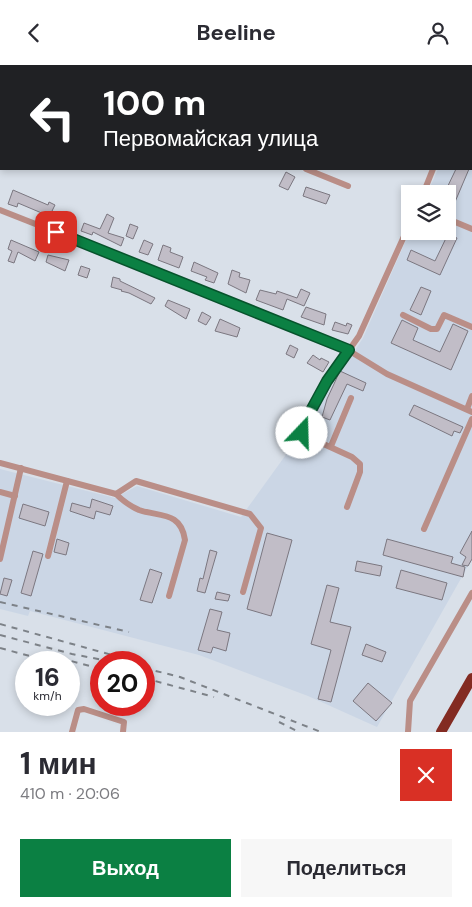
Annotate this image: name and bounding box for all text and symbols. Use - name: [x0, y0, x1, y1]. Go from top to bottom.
- text: Beeline: [196, 18, 276, 47]
- icon: back: [20, 19, 48, 47]
- icon: person: [424, 19, 452, 47]
- text: 100 m: [103, 80, 206, 126]
- icon: left: [20, 85, 85, 150]
- text: Первомайская улица: [103, 124, 318, 153]
- map controls: [401, 185, 456, 240]
- button: layers: [401, 185, 456, 240]
- pin: [35, 211, 77, 253]
- icon: arrive: [42, 218, 70, 246]
- position arrow: [275, 406, 327, 458]
- speed limit sign: 20: [90, 651, 155, 716]
- text: 16: [35, 661, 60, 694]
- text: km/h: [33, 688, 62, 704]
- text: 1 мин: [20, 744, 97, 783]
- button: close: [400, 749, 452, 801]
- text: 410 m · 20:06: [20, 783, 120, 804]
- button: Выход: [20, 839, 231, 897]
- button: Поделиться: [241, 839, 452, 897]

